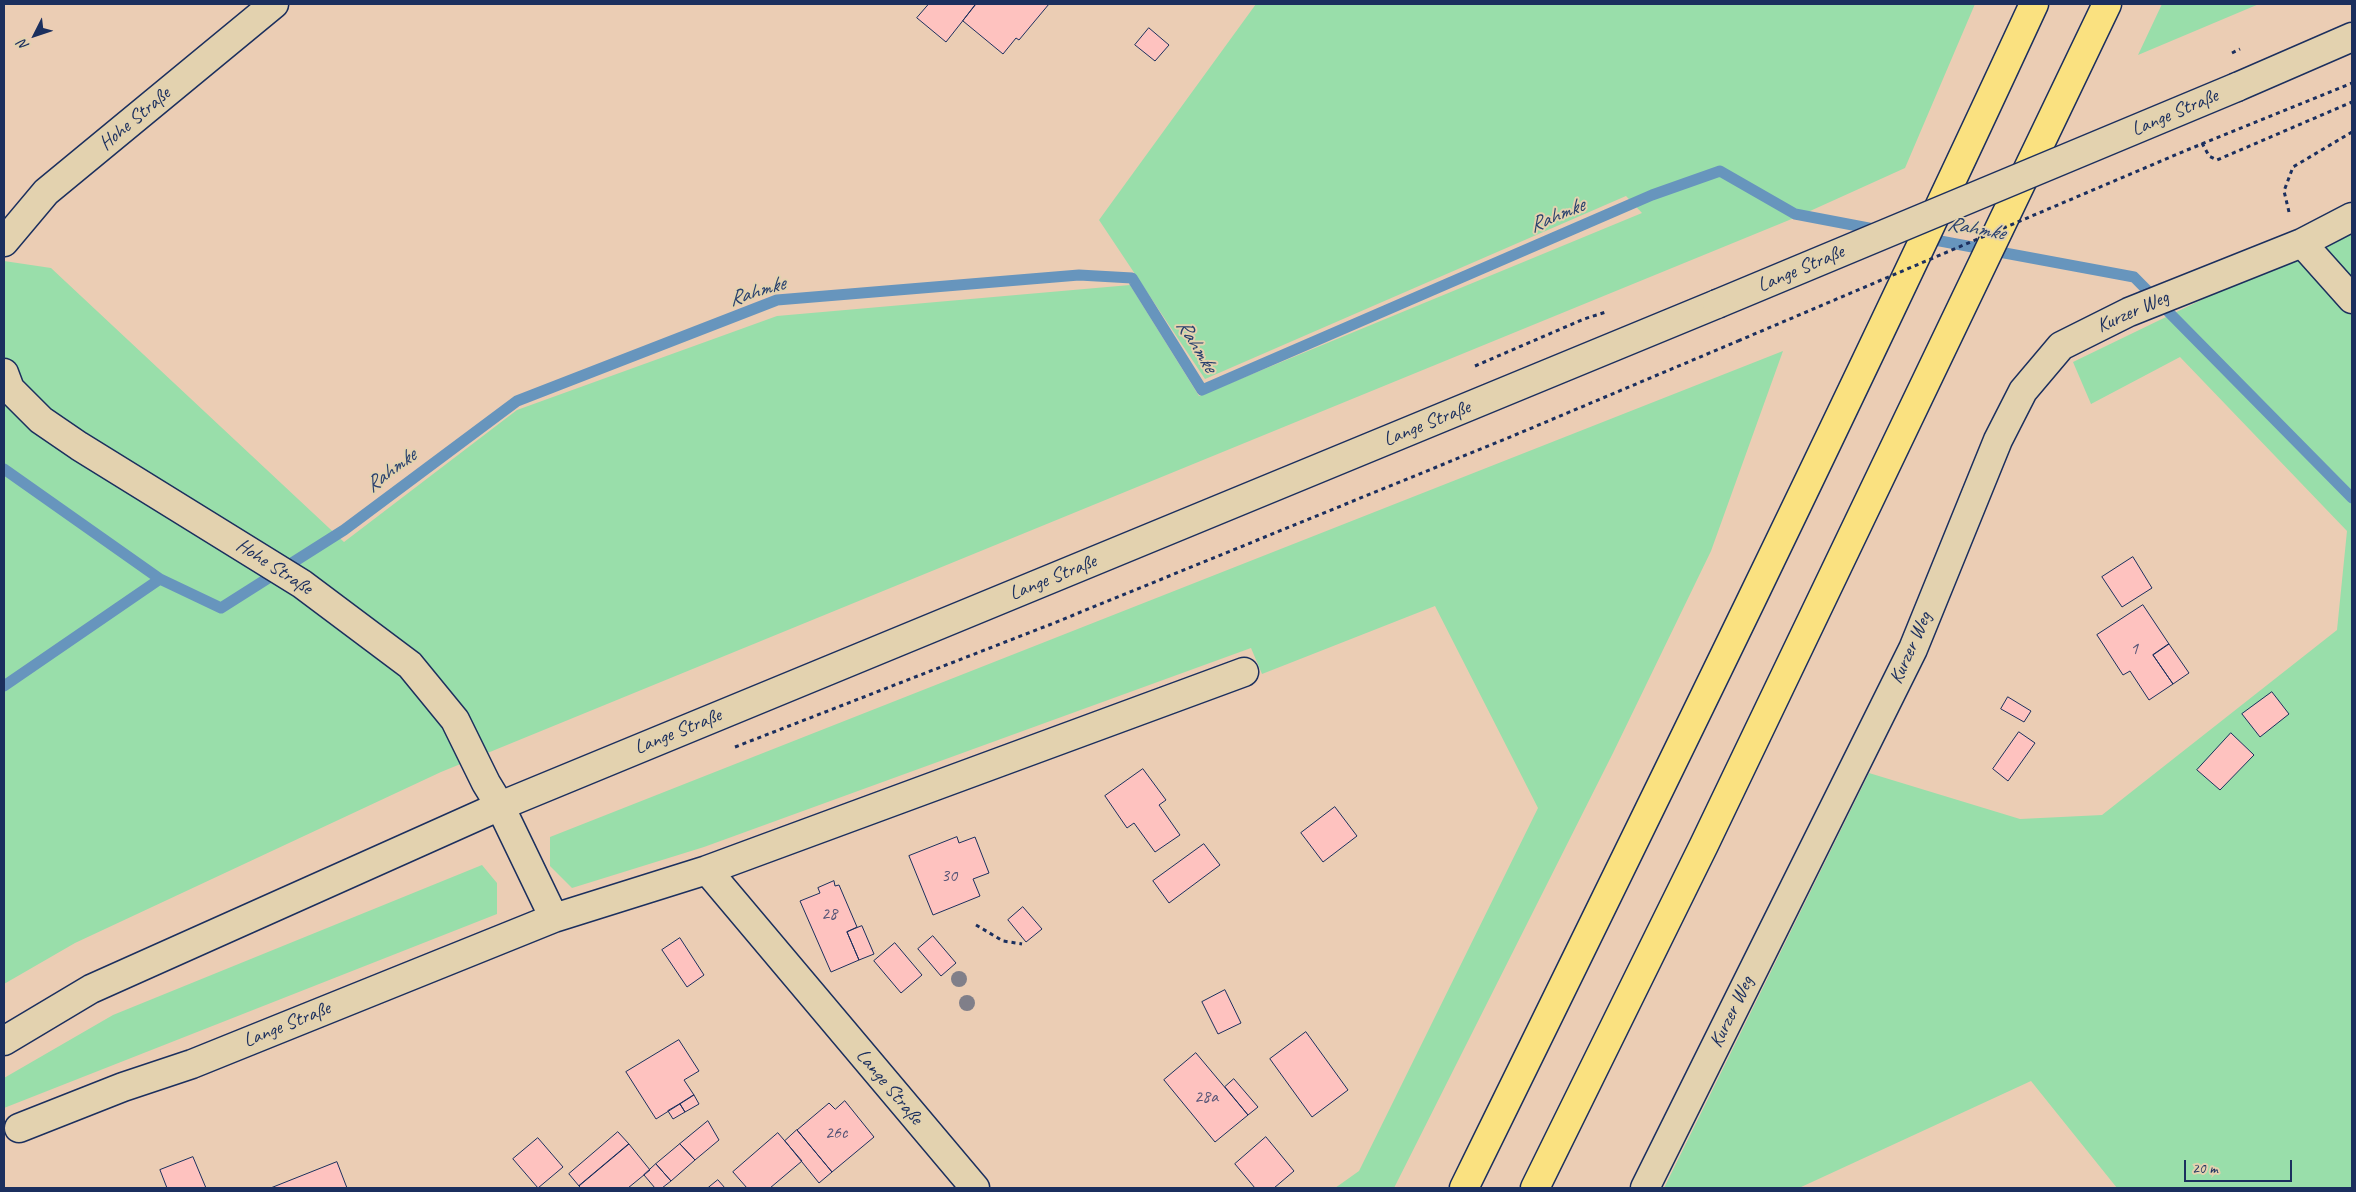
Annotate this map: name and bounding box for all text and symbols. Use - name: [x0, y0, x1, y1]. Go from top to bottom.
- north arrow: [10, 10, 60, 60]
- text: N: [14, 36, 33, 54]
- street label: Hohe Straße: [94, 82, 176, 156]
- street label: Lange Straße: [2128, 84, 2222, 142]
- water label: Rahmke: [1526, 193, 1588, 239]
- water label: Rahmke: [1946, 212, 2006, 246]
- street label: Lange Straße: [1754, 240, 1848, 298]
- water label: Rahmke: [726, 272, 788, 312]
- street label: Kurzer Weg: [2093, 286, 2173, 338]
- water label: Rahmke: [1170, 315, 1222, 377]
- street label: Lange Straße: [1380, 396, 1474, 452]
- water label: Rahmke: [361, 444, 421, 498]
- street label: Hohe Straße: [231, 533, 317, 601]
- street label: Lange Straße: [1006, 550, 1100, 606]
- street label: Kurzer Weg: [1885, 608, 1937, 688]
- house number: 1: [2130, 638, 2138, 660]
- street label: Lange Straße: [631, 704, 725, 760]
- house number: 30: [941, 865, 957, 887]
- house number: 28: [821, 903, 837, 925]
- street label: Kurzer Weg: [1704, 972, 1760, 1052]
- street label: Lange Straße: [240, 997, 334, 1053]
- street label: Lange Straße: [850, 1044, 928, 1130]
- house number: 28a: [1194, 1086, 1218, 1108]
- house number: 26c: [825, 1122, 847, 1144]
- scale bar: [2186, 1150, 2294, 1182]
- text: 20 m: [2192, 1159, 2218, 1178]

